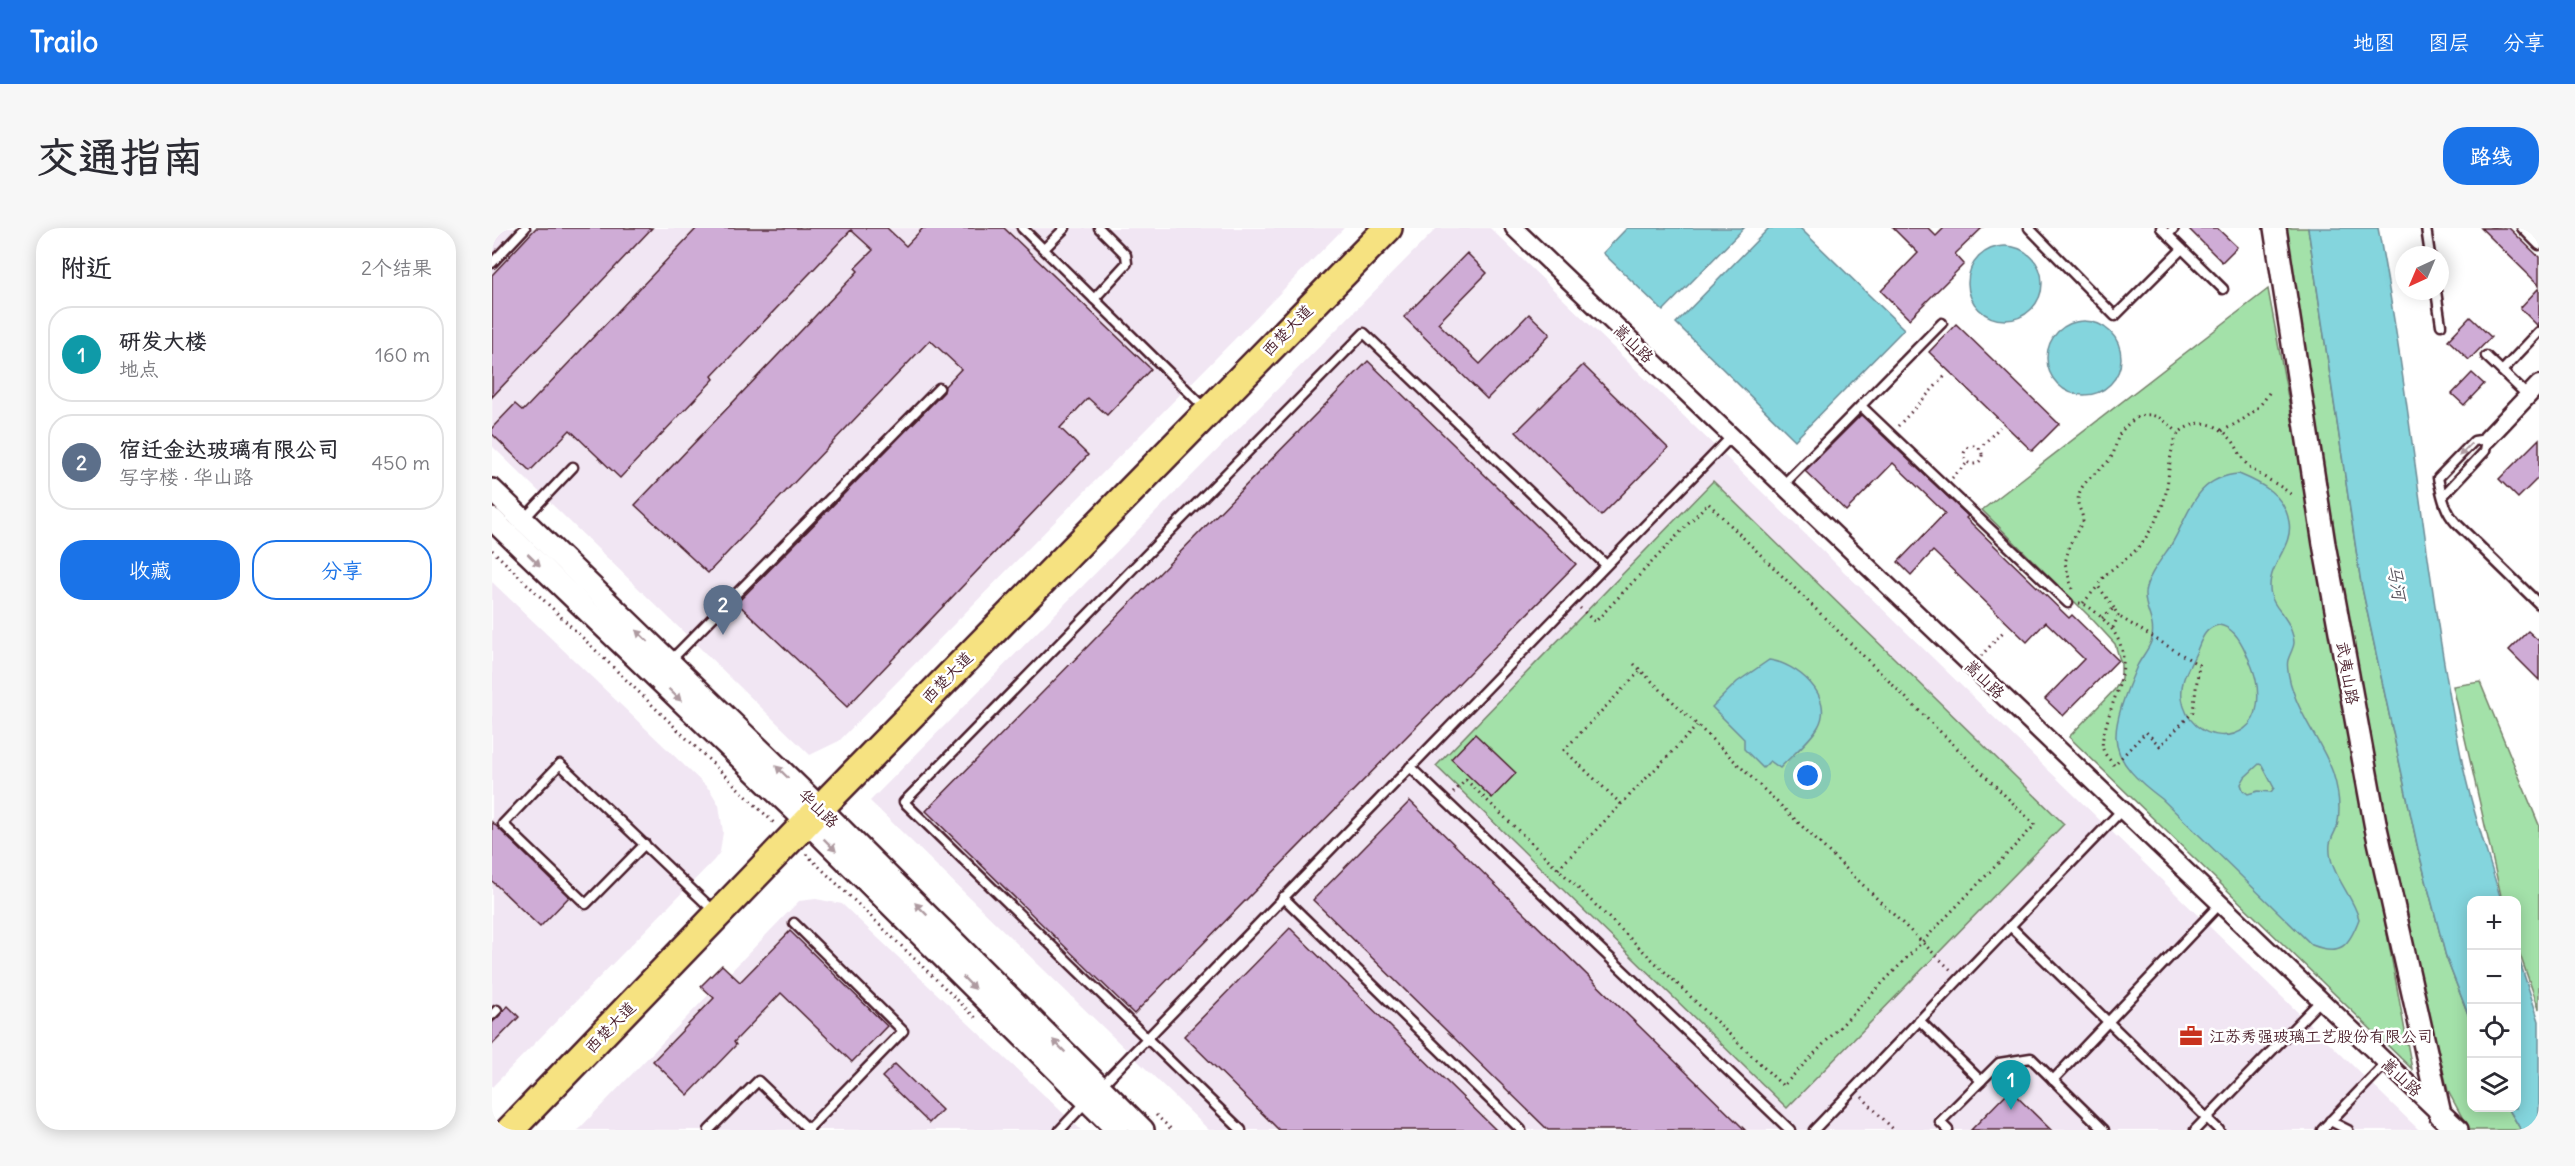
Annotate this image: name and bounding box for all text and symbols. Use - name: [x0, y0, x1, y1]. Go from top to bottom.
- text: Trailo: [30, 24, 98, 60]
- text: 地图: [2353, 29, 2395, 56]
- text: 图层: [2428, 29, 2470, 56]
- text: 分享: [2503, 29, 2545, 56]
- button: 路线: [2443, 127, 2539, 185]
- text: 交通指南: [36, 131, 204, 183]
- north arrow: [2395, 246, 2449, 300]
- text: 附近: [60, 251, 112, 284]
- text: 2个结果: [361, 255, 432, 280]
- street label: 西楚大道: [1258, 300, 1316, 360]
- street label: 嵩山路: [1610, 319, 1658, 367]
- text: 研发大楼: [119, 327, 207, 355]
- text: 1: [78, 342, 85, 367]
- text: 160 m: [375, 342, 430, 367]
- text: 地点: [119, 356, 159, 381]
- text: 宿迁金达玻璃有限公司: [119, 435, 339, 463]
- one-way arrow: [2459, 443, 2473, 457]
- text: 2: [76, 450, 87, 475]
- text: 450 m: [371, 450, 430, 475]
- text: 写字楼 · 华山路: [119, 464, 253, 489]
- button: 收藏: [60, 540, 240, 600]
- button: 分享: [252, 540, 432, 600]
- one-way arrow: [527, 553, 542, 567]
- water label: 马河: [2383, 562, 2412, 605]
- pin: 2: [704, 586, 742, 635]
- one-way arrow: [636, 629, 650, 643]
- street label: 武夷山路: [2333, 640, 2363, 706]
- street label: 西楚大道: [918, 647, 976, 707]
- street label: 嵩山路: [1961, 655, 2009, 703]
- one-way arrow: [667, 688, 682, 702]
- your location: [1793, 761, 1822, 790]
- one-way arrow: [776, 765, 790, 779]
- street label: 华山路: [795, 784, 843, 832]
- one-way arrow: [823, 838, 838, 852]
- map controls: [2467, 896, 2521, 1112]
- button: +: [2467, 896, 2521, 950]
- one-way arrow: [914, 902, 928, 916]
- button: −: [2467, 950, 2521, 1004]
- one-way arrow: [961, 975, 975, 989]
- street label: 西楚大道: [581, 997, 639, 1057]
- button: locate: [2467, 1004, 2521, 1058]
- office icon: 江苏秀强玻璃工艺股份有限公司: [2178, 1023, 2204, 1049]
- place label: 江苏秀强玻璃工艺股份有限公司: [2209, 1026, 2433, 1046]
- one-way arrow: [1052, 1039, 1066, 1054]
- street label: 嵩山路: [2378, 1053, 2426, 1101]
- button: layers: [2467, 1058, 2521, 1112]
- pin: 1: [1992, 1060, 2030, 1110]

